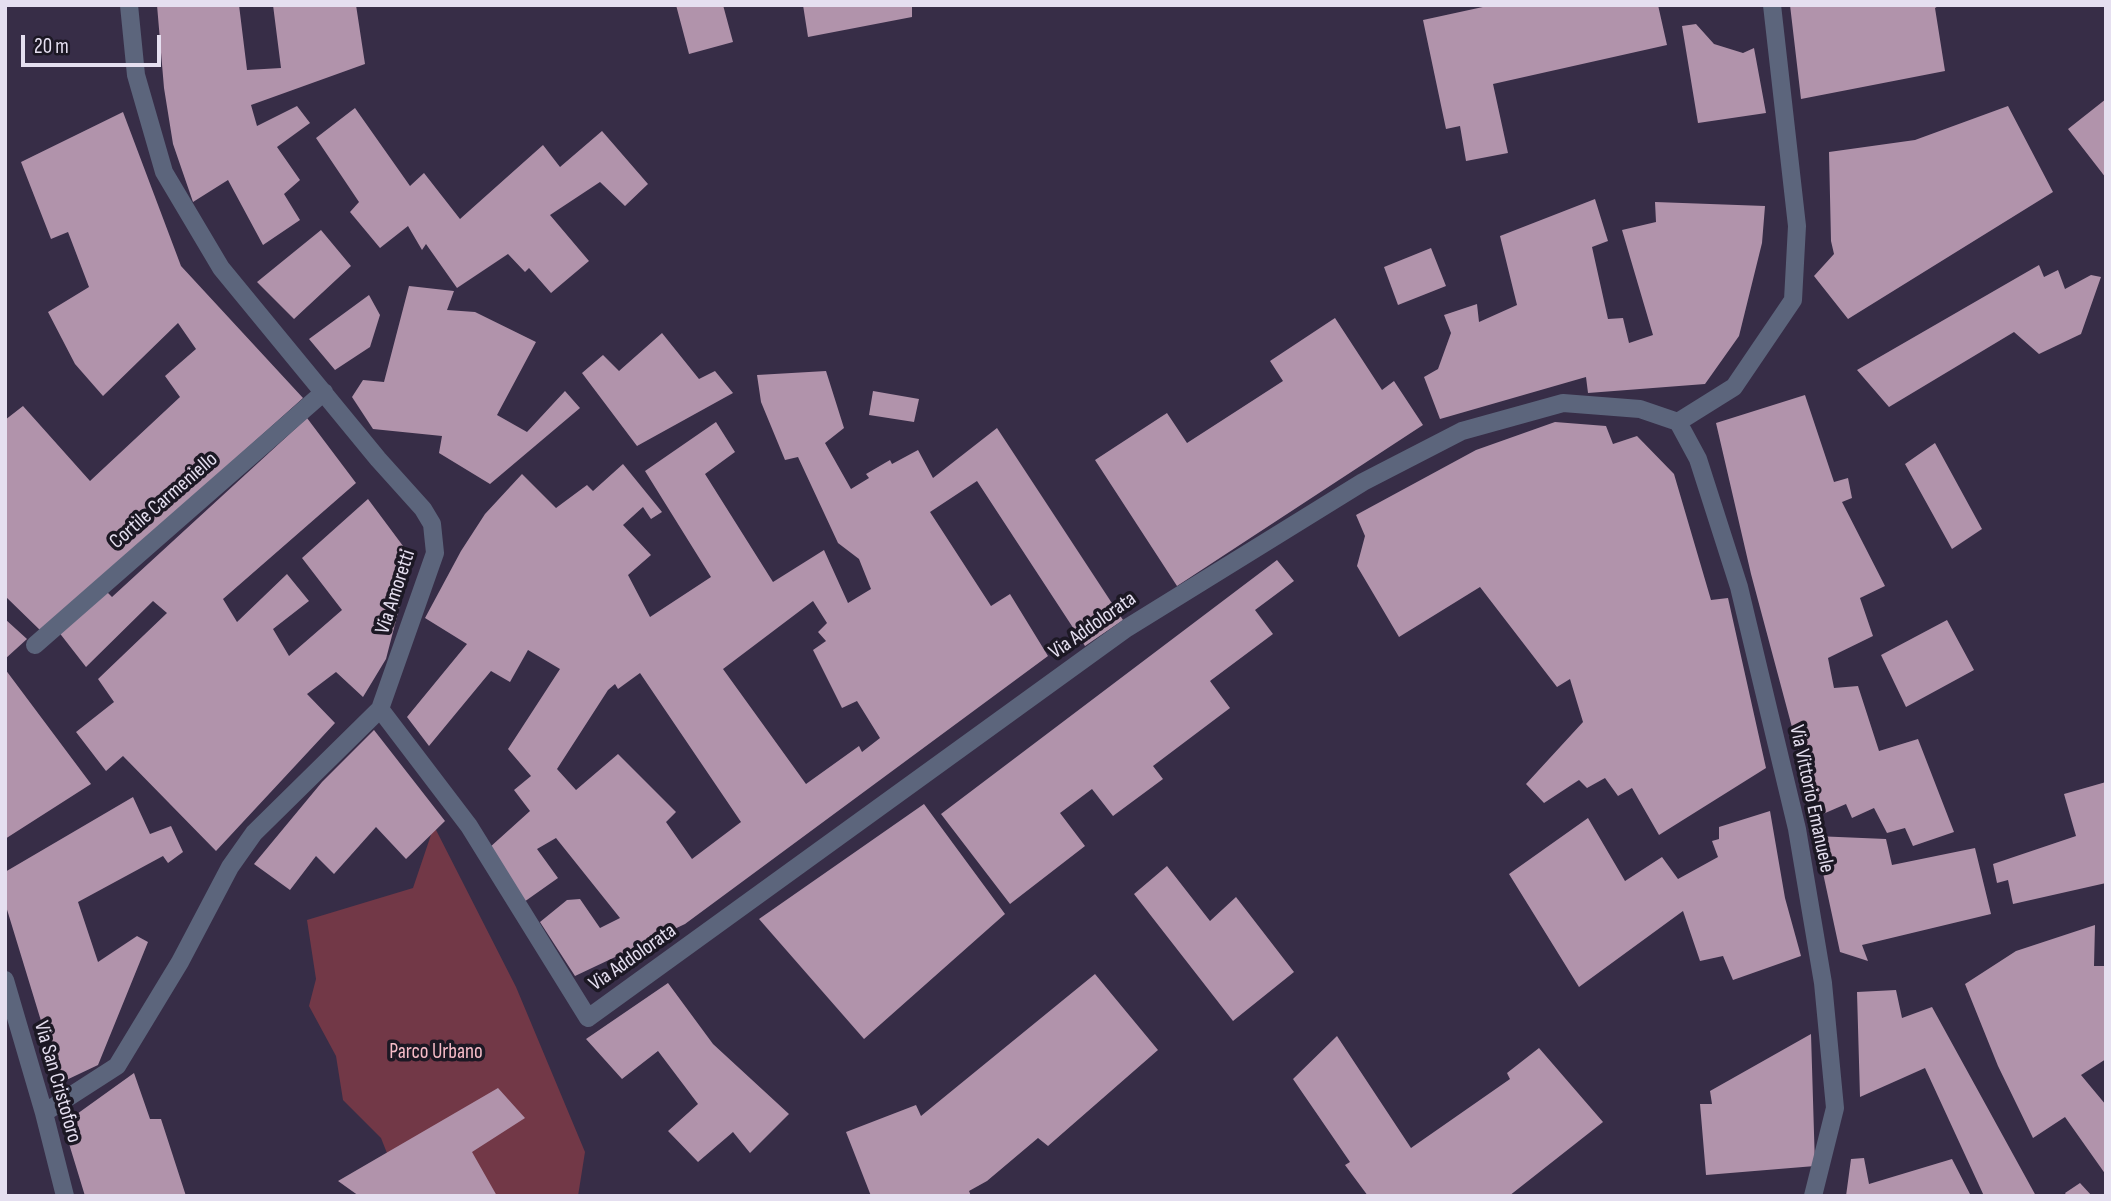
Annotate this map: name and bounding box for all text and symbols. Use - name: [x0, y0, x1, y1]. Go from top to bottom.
- scale bar: [24, 21, 164, 65]
- text: 20 m: [34, 34, 69, 59]
- street label: Cortile Carmeniello: [105, 447, 223, 555]
- street label: Via Amoretti: [371, 547, 421, 637]
- street label: Via Addolorata: [1045, 587, 1141, 665]
- street label: Via Vittorio Emanuele: [1783, 723, 1839, 875]
- street label: Via Addolorata: [585, 919, 681, 997]
- street label: Via San Cristoforo: [28, 1018, 86, 1146]
- park label: Parco Urbano: [389, 1040, 483, 1066]

